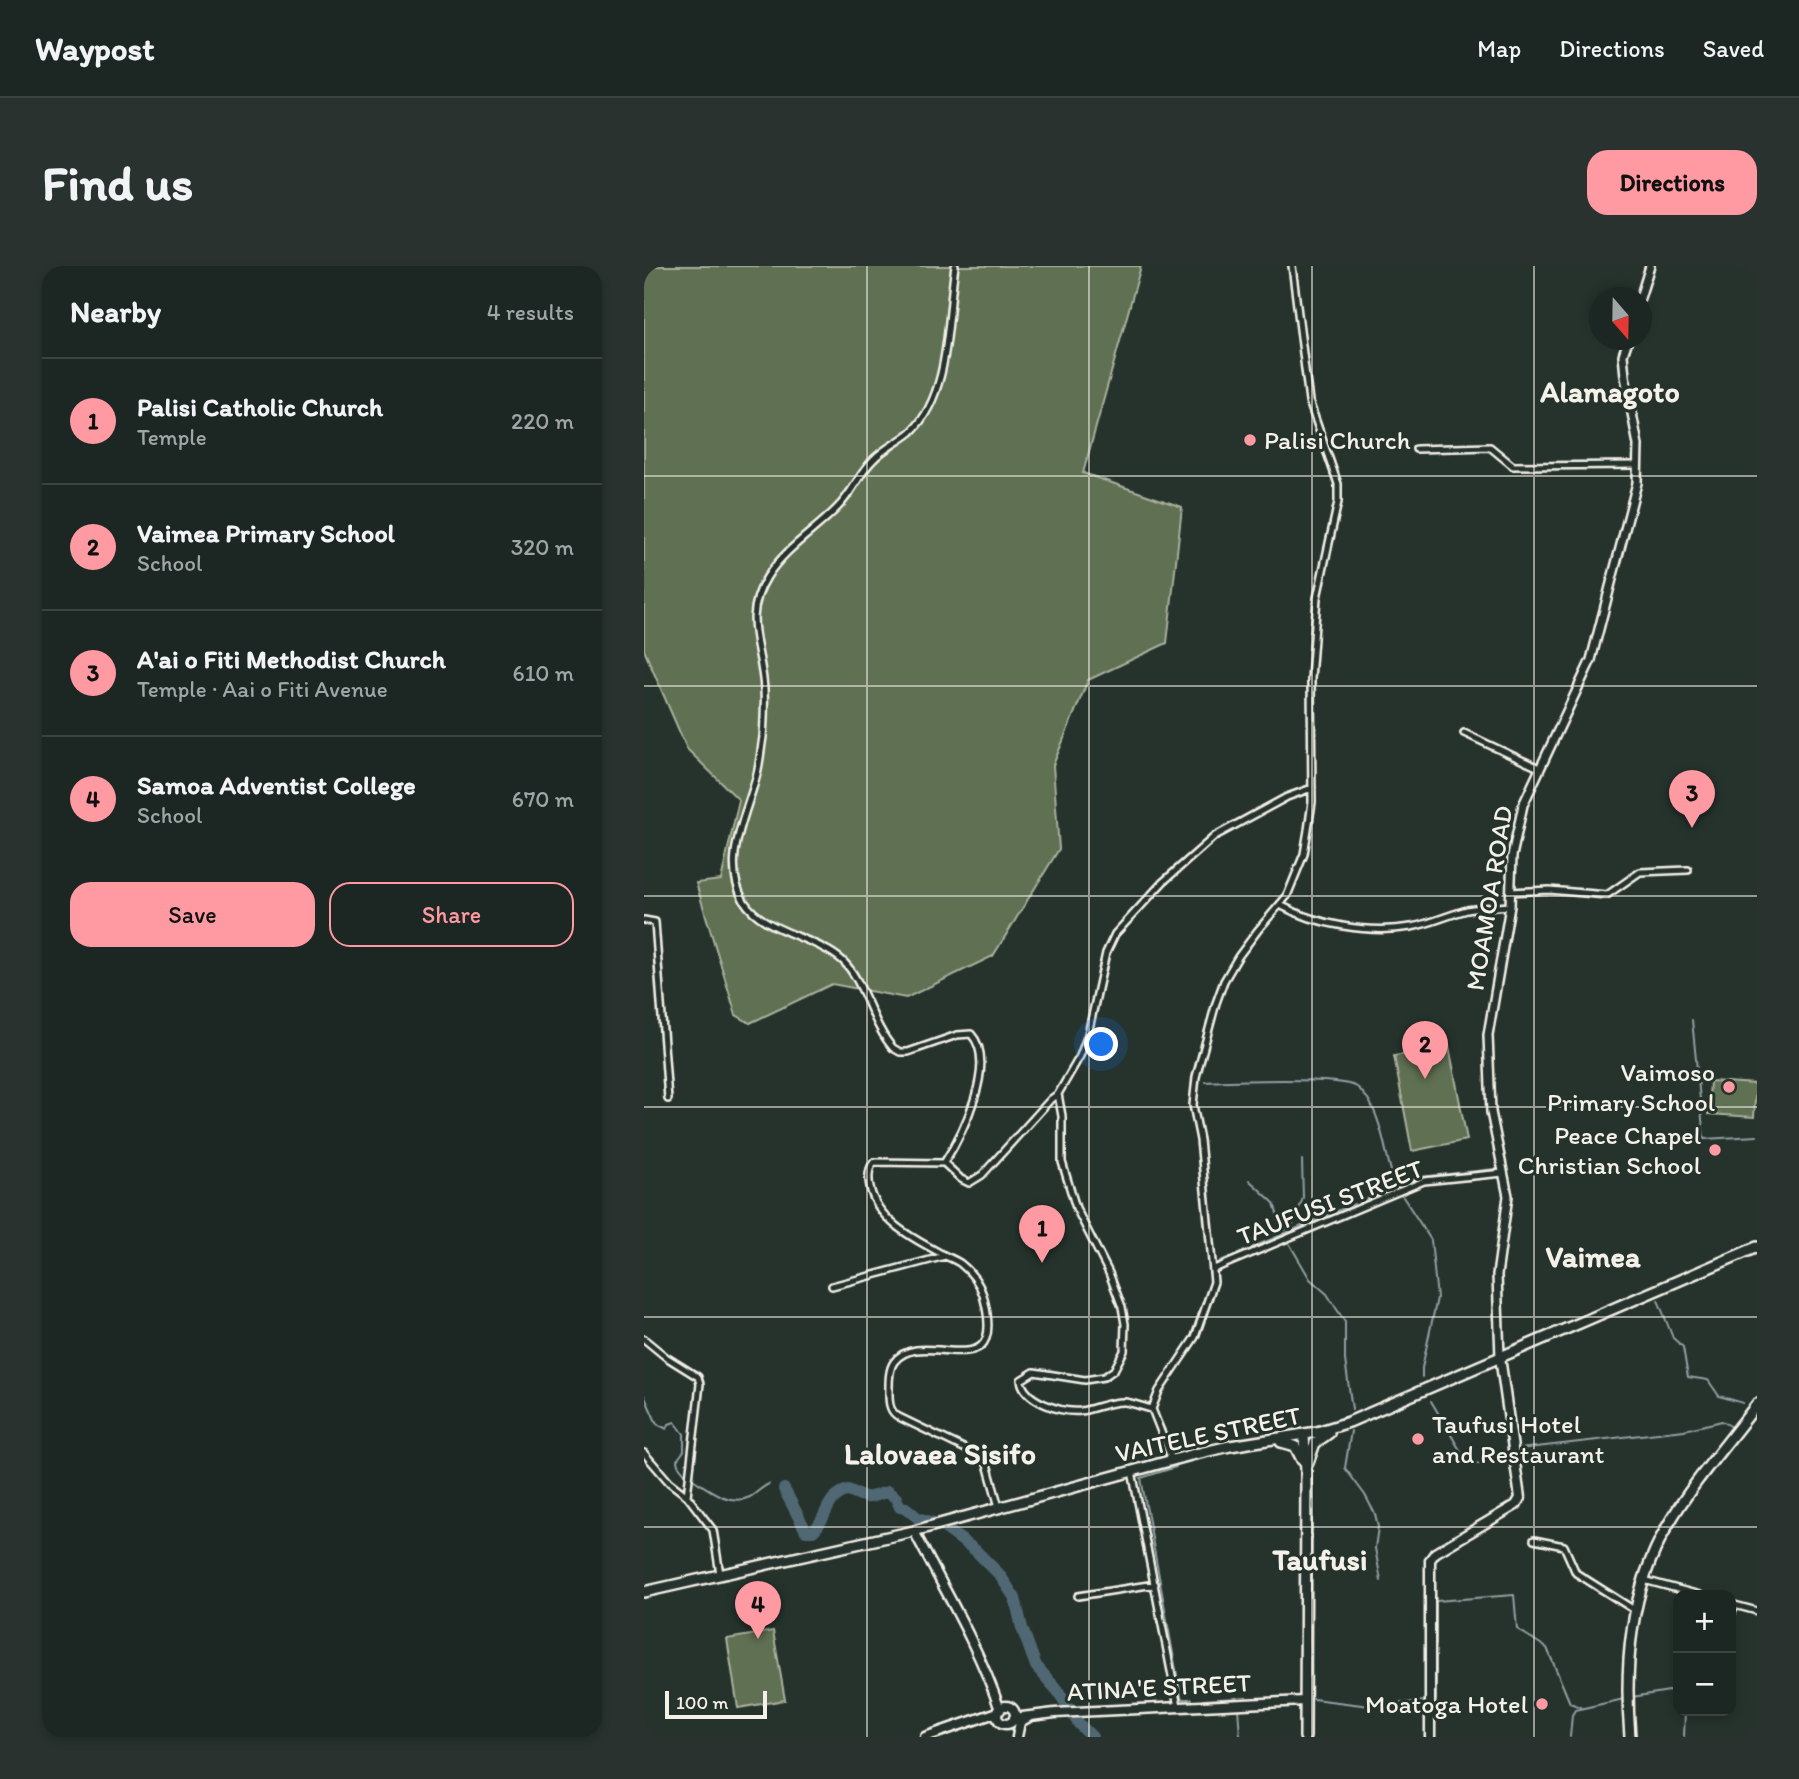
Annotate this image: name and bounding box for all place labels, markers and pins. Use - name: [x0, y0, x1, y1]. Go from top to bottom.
- place label: Palisi Church: [1264, 424, 1411, 456]
- marker: Palisi Church: [1242, 432, 1258, 448]
- pin: 3: [1669, 770, 1715, 828]
- pin: 2: [1402, 1021, 1448, 1079]
- place label: Vaimoso Primary School: [1547, 1056, 1715, 1118]
- marker: Vaimoso Primary School: [1721, 1079, 1737, 1095]
- place label: Peace Chapel Christian School: [1518, 1119, 1701, 1181]
- marker: Peace Chapel Christian School: [1707, 1142, 1723, 1158]
- pin: 1: [1019, 1205, 1065, 1263]
- place label: Taufusi Hotel and Restaurant: [1432, 1408, 1605, 1470]
- marker: Taufusi Hotel and Restaurant: [1410, 1431, 1426, 1447]
- pin: 4: [735, 1581, 781, 1639]
- place label: Moatoga Hotel: [1365, 1688, 1528, 1720]
- marker: Moatoga Hotel: [1534, 1696, 1550, 1712]

